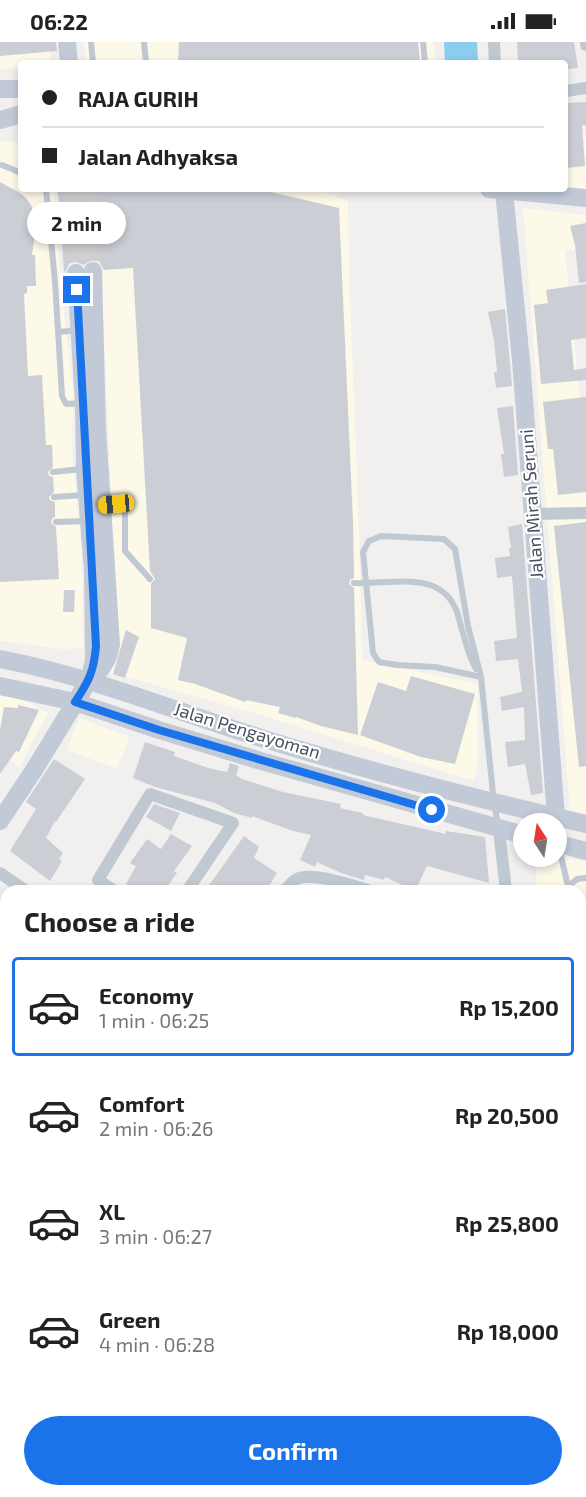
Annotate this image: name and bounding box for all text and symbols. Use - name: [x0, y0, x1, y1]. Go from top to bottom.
- text: 06:22: [30, 8, 88, 34]
- text: RAJA GURIH: [78, 85, 199, 111]
- text: Jalan Adhyaksa: [78, 143, 238, 169]
- callout: 2 min: [28, 203, 127, 245]
- text: 2 min: [51, 211, 102, 235]
- route end: [63, 276, 90, 303]
- street label: Jalan Mirah Seruni: [515, 429, 547, 579]
- car: [97, 493, 135, 515]
- street label: Jalan Pengayoman: [171, 697, 323, 763]
- route start: [418, 796, 445, 823]
- north arrow: [513, 813, 567, 867]
- map controls: [513, 813, 567, 867]
- text: Choose a ride: [24, 905, 195, 937]
- icon: car: [27, 980, 81, 1034]
- text: Economy: [99, 982, 194, 1008]
- text: Rp 15,200: [459, 994, 559, 1020]
- text: 1 min · 06:25: [99, 1008, 209, 1032]
- icon: car: [27, 1088, 81, 1142]
- text: Comfort: [99, 1090, 184, 1116]
- text: Rp 20,500: [455, 1102, 559, 1128]
- text: 2 min · 06:26: [99, 1116, 213, 1140]
- icon: car: [27, 1196, 81, 1250]
- text: XL: [99, 1198, 125, 1224]
- text: Rp 25,800: [455, 1210, 559, 1236]
- text: 3 min · 06:27: [99, 1224, 212, 1248]
- icon: car: [27, 1304, 81, 1358]
- text: Green: [99, 1306, 161, 1332]
- text: Rp 18,000: [457, 1318, 559, 1344]
- text: 4 min · 06:28: [99, 1332, 215, 1356]
- button: Confirm: [24, 1416, 562, 1485]

